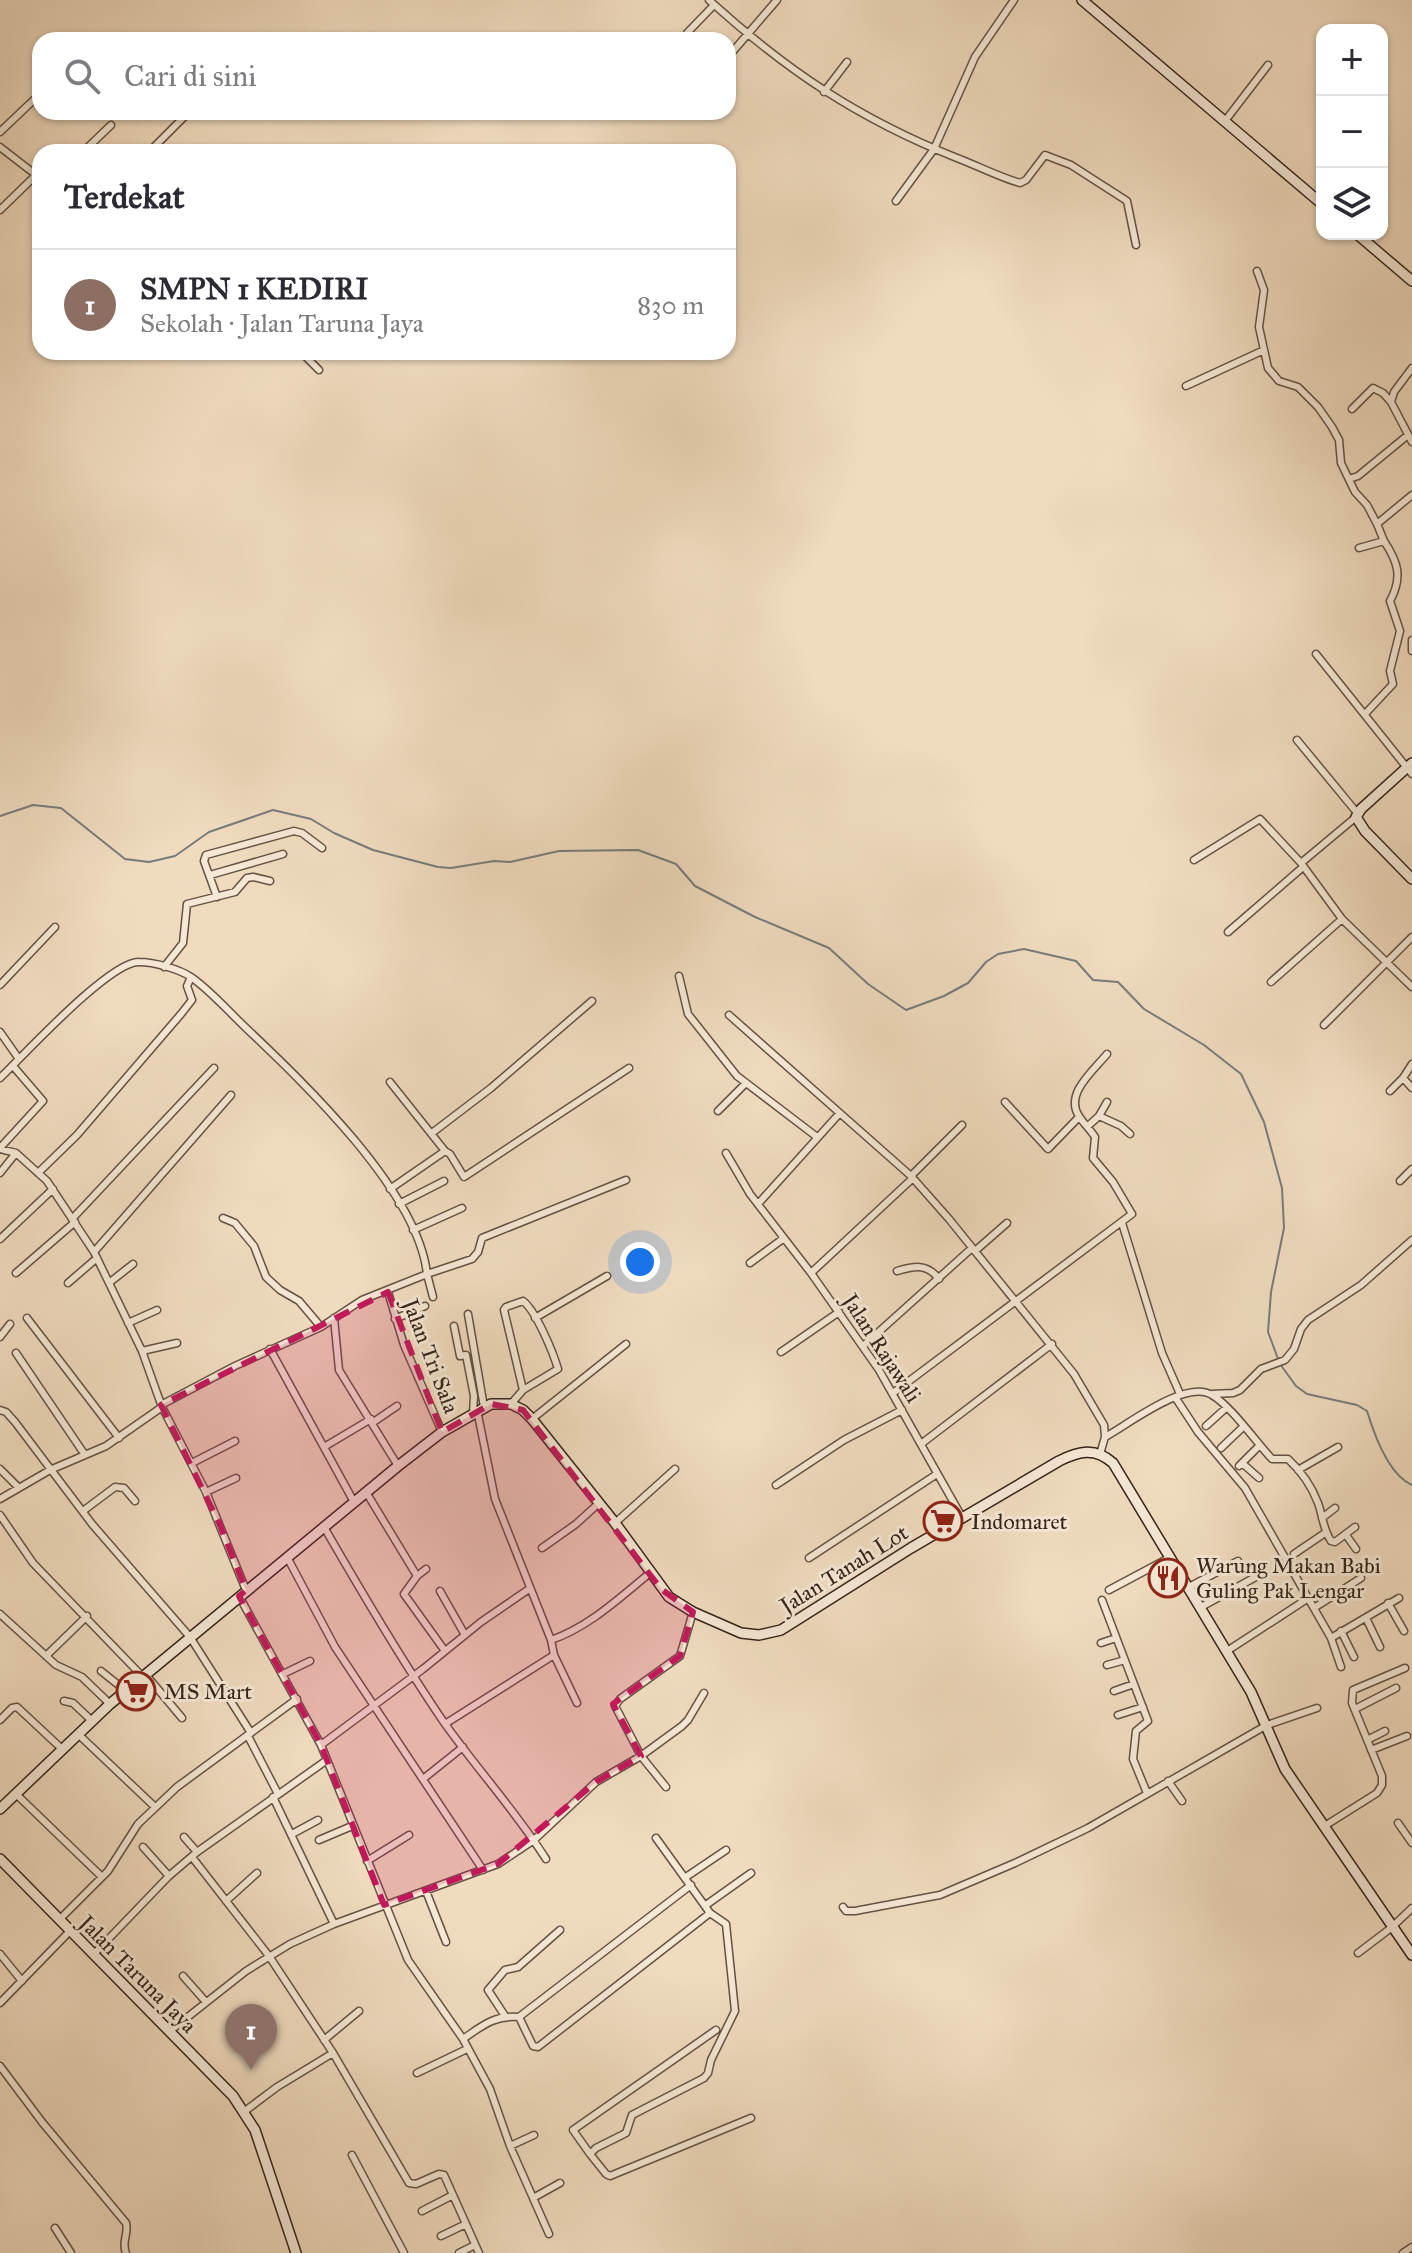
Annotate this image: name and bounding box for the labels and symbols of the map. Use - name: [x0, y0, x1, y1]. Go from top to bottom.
- your location: [620, 1242, 660, 1282]
- street label: Jalan Rajawali: [836, 1287, 927, 1408]
- street label: Jalan Tri Sala: [396, 1293, 465, 1418]
- supermarket icon: Indomaret: [922, 1500, 964, 1542]
- place label: Indomaret: [971, 1508, 1068, 1535]
- street label: Jalan Tanah Lot: [773, 1519, 913, 1620]
- place label: Warung Makan Babi Guling Pak Lengar: [1196, 1552, 1381, 1604]
- restaurant icon: Warung Makan Babi Guling Pak Lengar: [1147, 1557, 1189, 1599]
- supermarket icon: MS Mart: [115, 1670, 157, 1712]
- place label: MS Mart: [164, 1678, 252, 1705]
- street label: Jalan Taruna Jaya: [72, 1908, 203, 2039]
- pin: 1: [225, 2004, 277, 2070]

